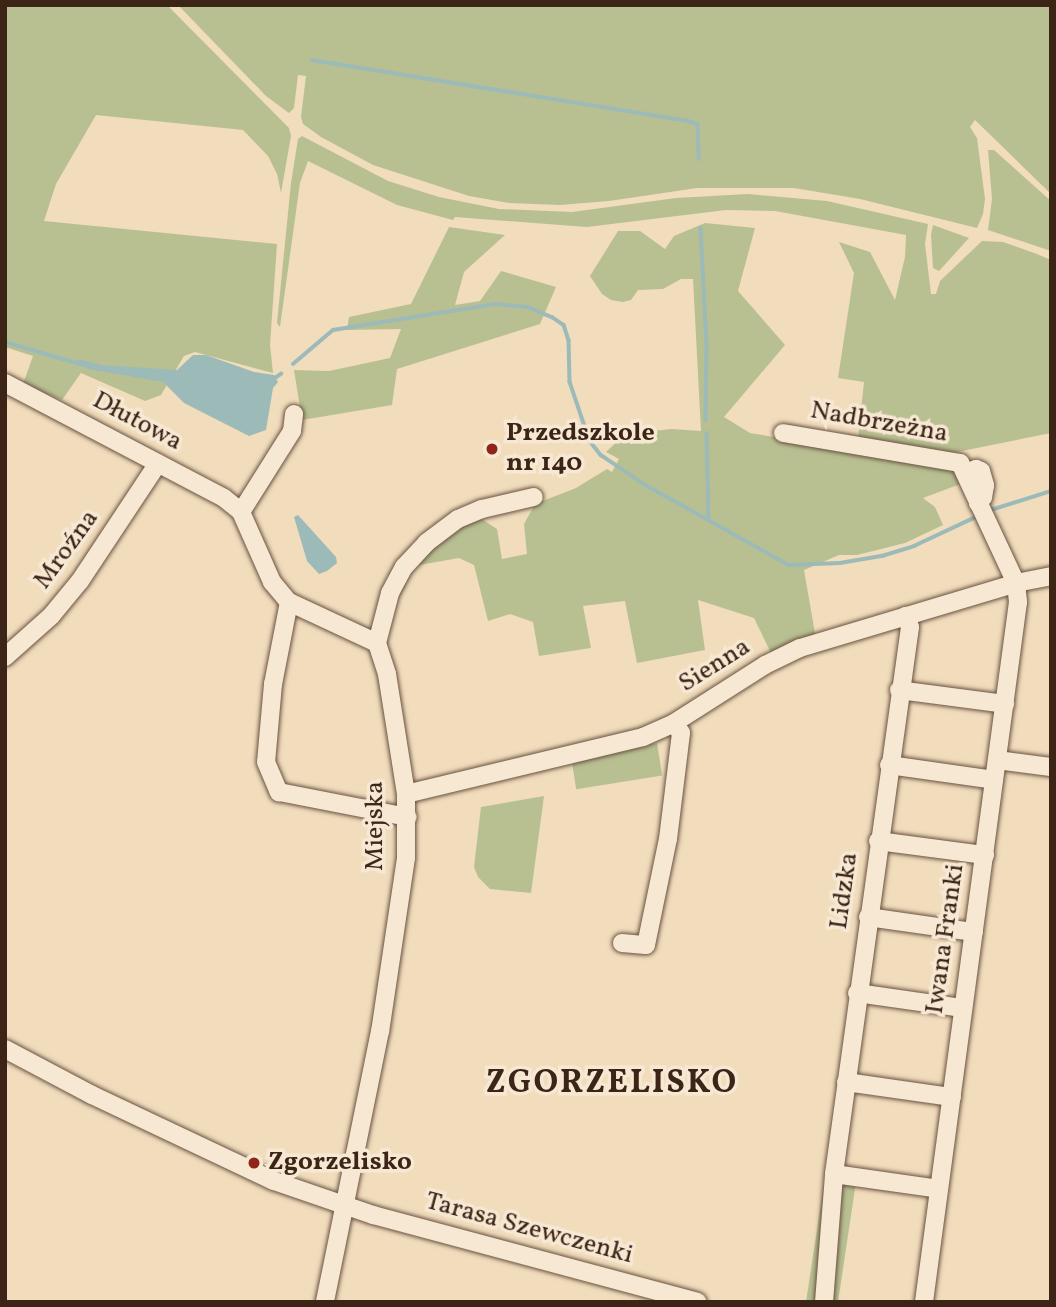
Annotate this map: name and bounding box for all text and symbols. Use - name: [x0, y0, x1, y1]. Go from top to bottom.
- street label: Dłutowa: [87, 385, 187, 459]
- street label: Nadbrzeżna: [808, 396, 950, 450]
- place label: Przedszkole nr 140: [506, 418, 655, 480]
- marker: Przedszkole nr 140: [484, 441, 500, 457]
- street label: Mroźna: [28, 504, 106, 596]
- street label: Sienna: [673, 632, 757, 700]
- street label: Miejska: [360, 781, 392, 871]
- street label: Lidzka: [824, 851, 866, 931]
- street label: Iwana Franki: [920, 862, 972, 1016]
- district label: ZGORZELISKO: [487, 1065, 737, 1105]
- place label: Zgorzelisko: [268, 1147, 412, 1179]
- marker: Zgorzelisko: [246, 1155, 262, 1171]
- street label: Tarasa Szewczenki: [422, 1186, 636, 1272]

